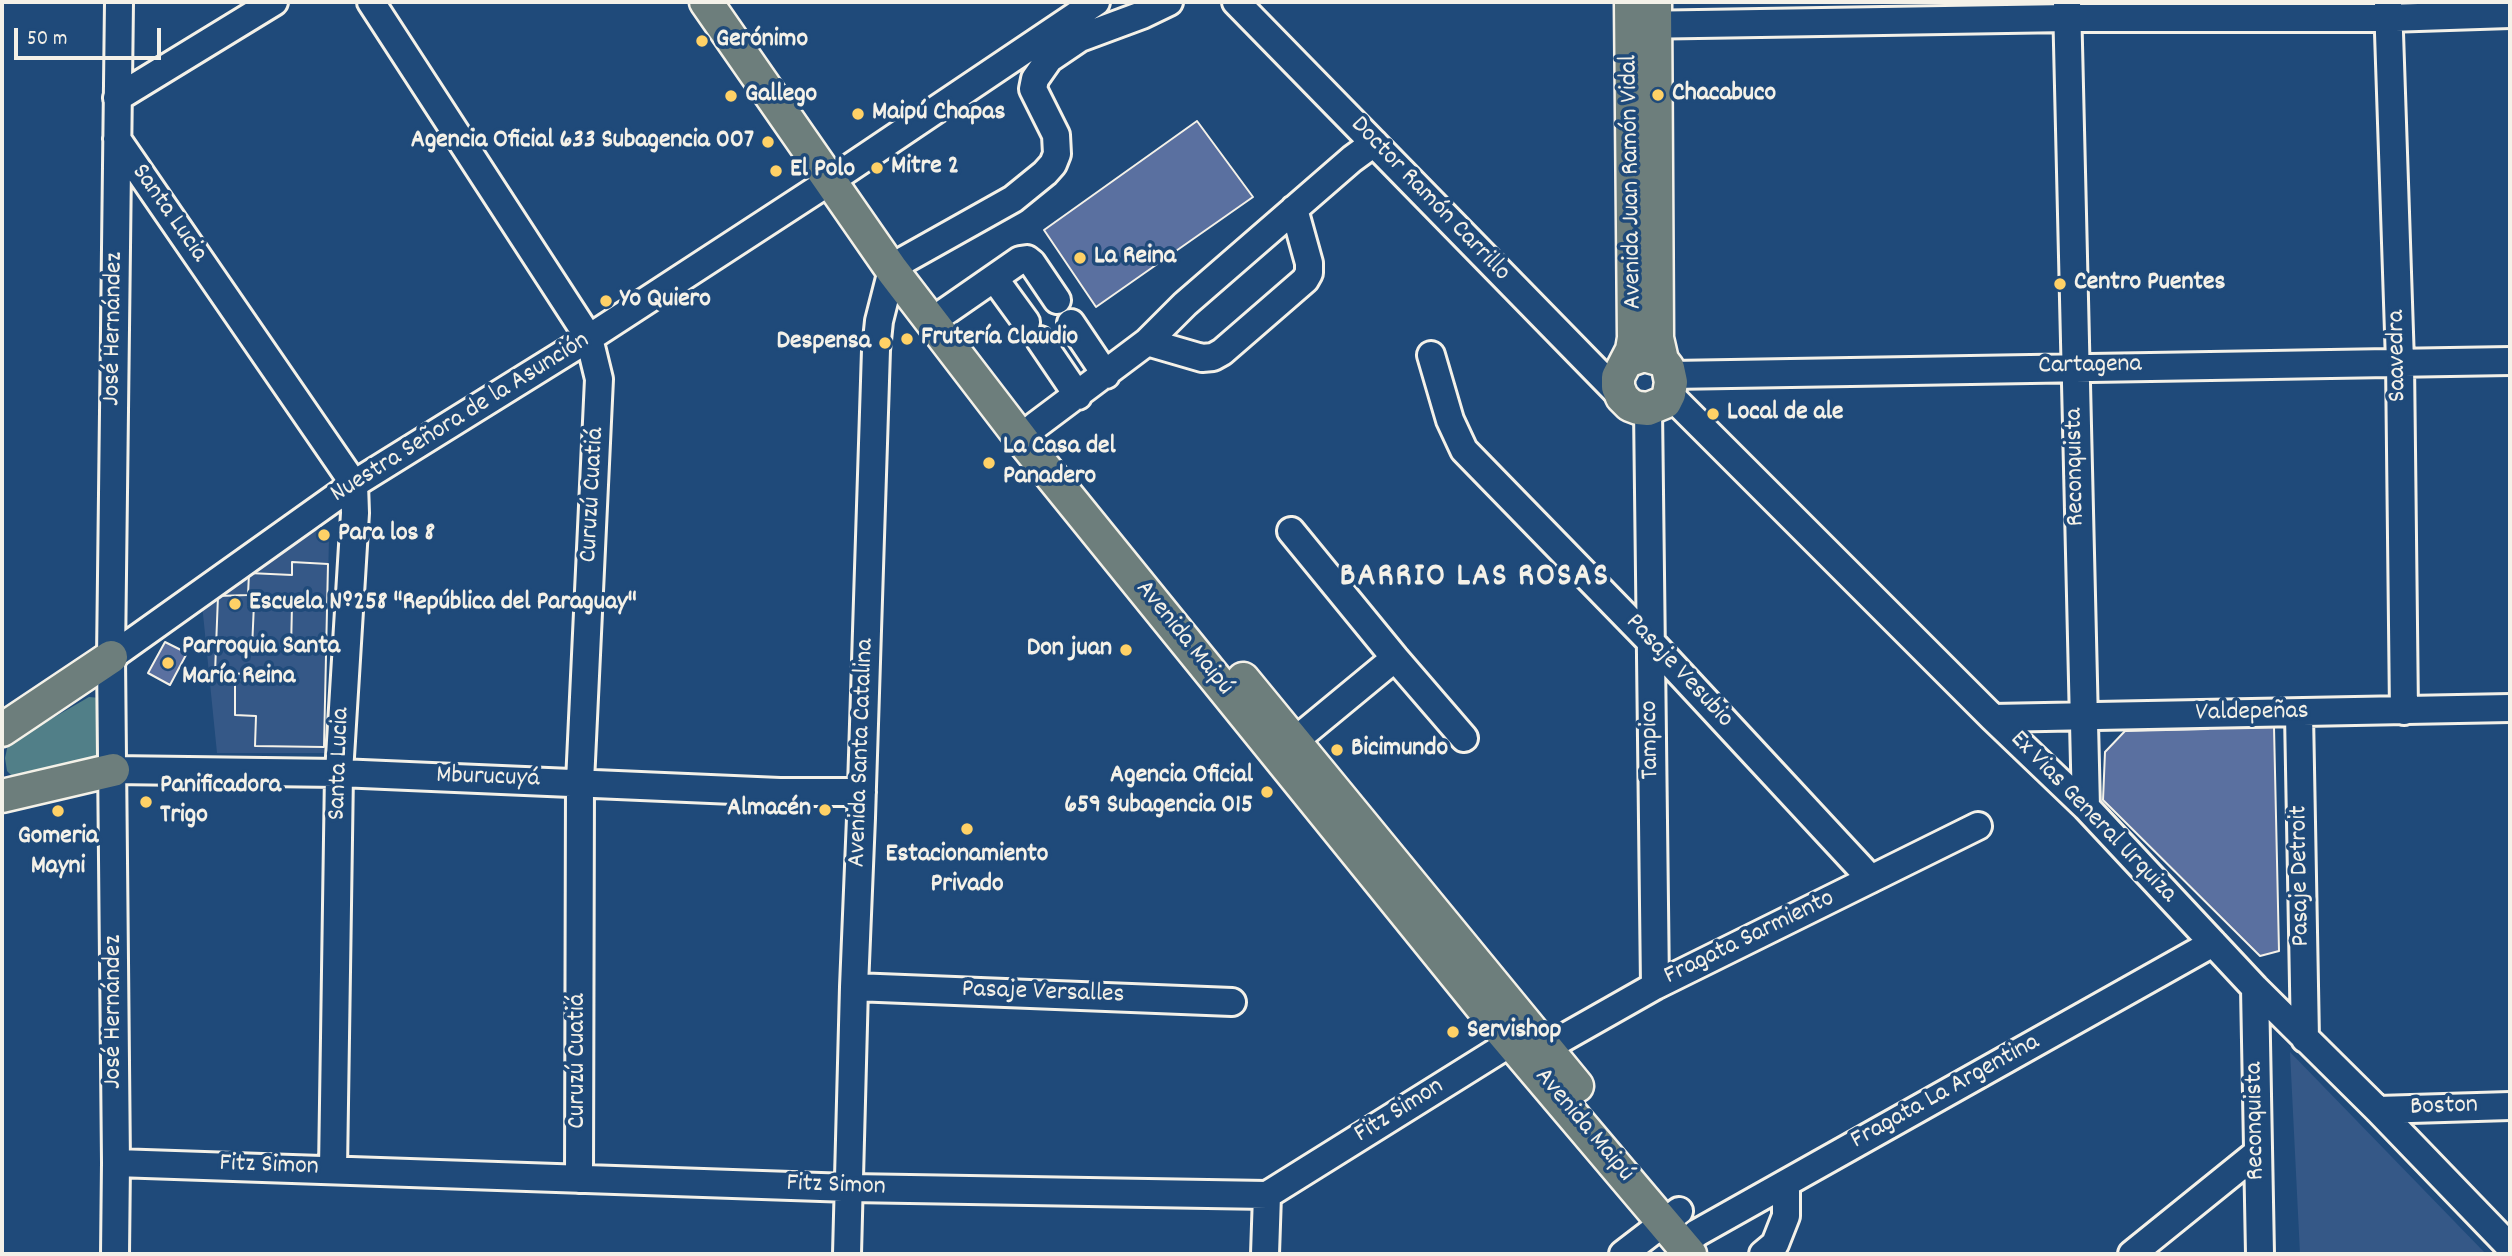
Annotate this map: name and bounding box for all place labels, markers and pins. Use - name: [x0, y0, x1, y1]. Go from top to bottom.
- place label: Gerónimo: [716, 25, 808, 57]
- marker: Gerónimo: [694, 33, 710, 49]
- place label: Chacabuco: [1672, 79, 1776, 111]
- place label: Gallego: [745, 80, 817, 112]
- marker: Chacabuco: [1650, 87, 1666, 103]
- marker: Gallego: [723, 88, 739, 104]
- place label: Maipú Chapas: [872, 98, 1005, 130]
- marker: Maipú Chapas: [850, 106, 866, 122]
- place label: Agencia Oficial 633 Subagencia 007: [411, 126, 754, 158]
- marker: Agencia Oficial 633 Subagencia 007: [760, 134, 776, 150]
- place label: Mitre 2: [891, 152, 959, 184]
- place label: El Polo: [790, 155, 855, 187]
- marker: Mitre 2: [869, 160, 885, 176]
- marker: El Polo: [768, 163, 784, 179]
- place label: La Reina: [1094, 242, 1176, 274]
- marker: La Reina: [1072, 250, 1088, 266]
- place label: Centro Puentes: [2074, 268, 2226, 300]
- marker: Centro Puentes: [2052, 276, 2068, 292]
- place label: Yo Quiero: [620, 285, 711, 317]
- marker: Yo Quiero: [598, 293, 614, 309]
- place label: Frutería Claudio: [921, 323, 1078, 355]
- place label: Despensa: [777, 327, 871, 359]
- marker: Frutería Claudio: [899, 331, 915, 347]
- marker: Despensa: [877, 335, 893, 351]
- place label: Local de ale: [1727, 398, 1843, 430]
- marker: Local de ale: [1705, 406, 1721, 422]
- place label: La Casa del Panadero: [1003, 432, 1116, 494]
- marker: La Casa del Panadero: [981, 455, 997, 471]
- place label: Para los 8: [338, 519, 435, 551]
- marker: Para los 8: [316, 527, 332, 543]
- place label: Escuela Nº258 "República del Paraguay": [249, 588, 637, 620]
- marker: Escuela Nº258 "República del Paraguay": [227, 596, 243, 612]
- place label: Parroquia Santa María Reina: [182, 632, 340, 694]
- place label: Don juan: [1027, 634, 1112, 666]
- marker: Don juan: [1118, 642, 1134, 658]
- marker: Parroquia Santa María Reina: [160, 655, 176, 671]
- place label: Bicimundo: [1351, 734, 1448, 766]
- marker: Bicimundo: [1329, 742, 1345, 758]
- place label: Agencia Oficial 659 Subagencia 015: [1064, 761, 1253, 822]
- place label: Panificadora Trigo: [160, 771, 281, 832]
- marker: Agencia Oficial 659 Subagencia 015: [1259, 784, 1275, 800]
- marker: Panificadora Trigo: [138, 794, 154, 810]
- place label: Almacén: [727, 794, 811, 826]
- marker: Almacén: [817, 802, 833, 818]
- marker: Gomeria Mayni: [50, 803, 66, 819]
- marker: Estacionamiento Privado: [959, 821, 975, 837]
- place label: Gomeria Mayni: [18, 822, 98, 884]
- place label: Estacionamiento Privado: [886, 840, 1048, 902]
- place label: Servishop: [1467, 1016, 1562, 1048]
- marker: Servishop: [1445, 1024, 1461, 1040]

